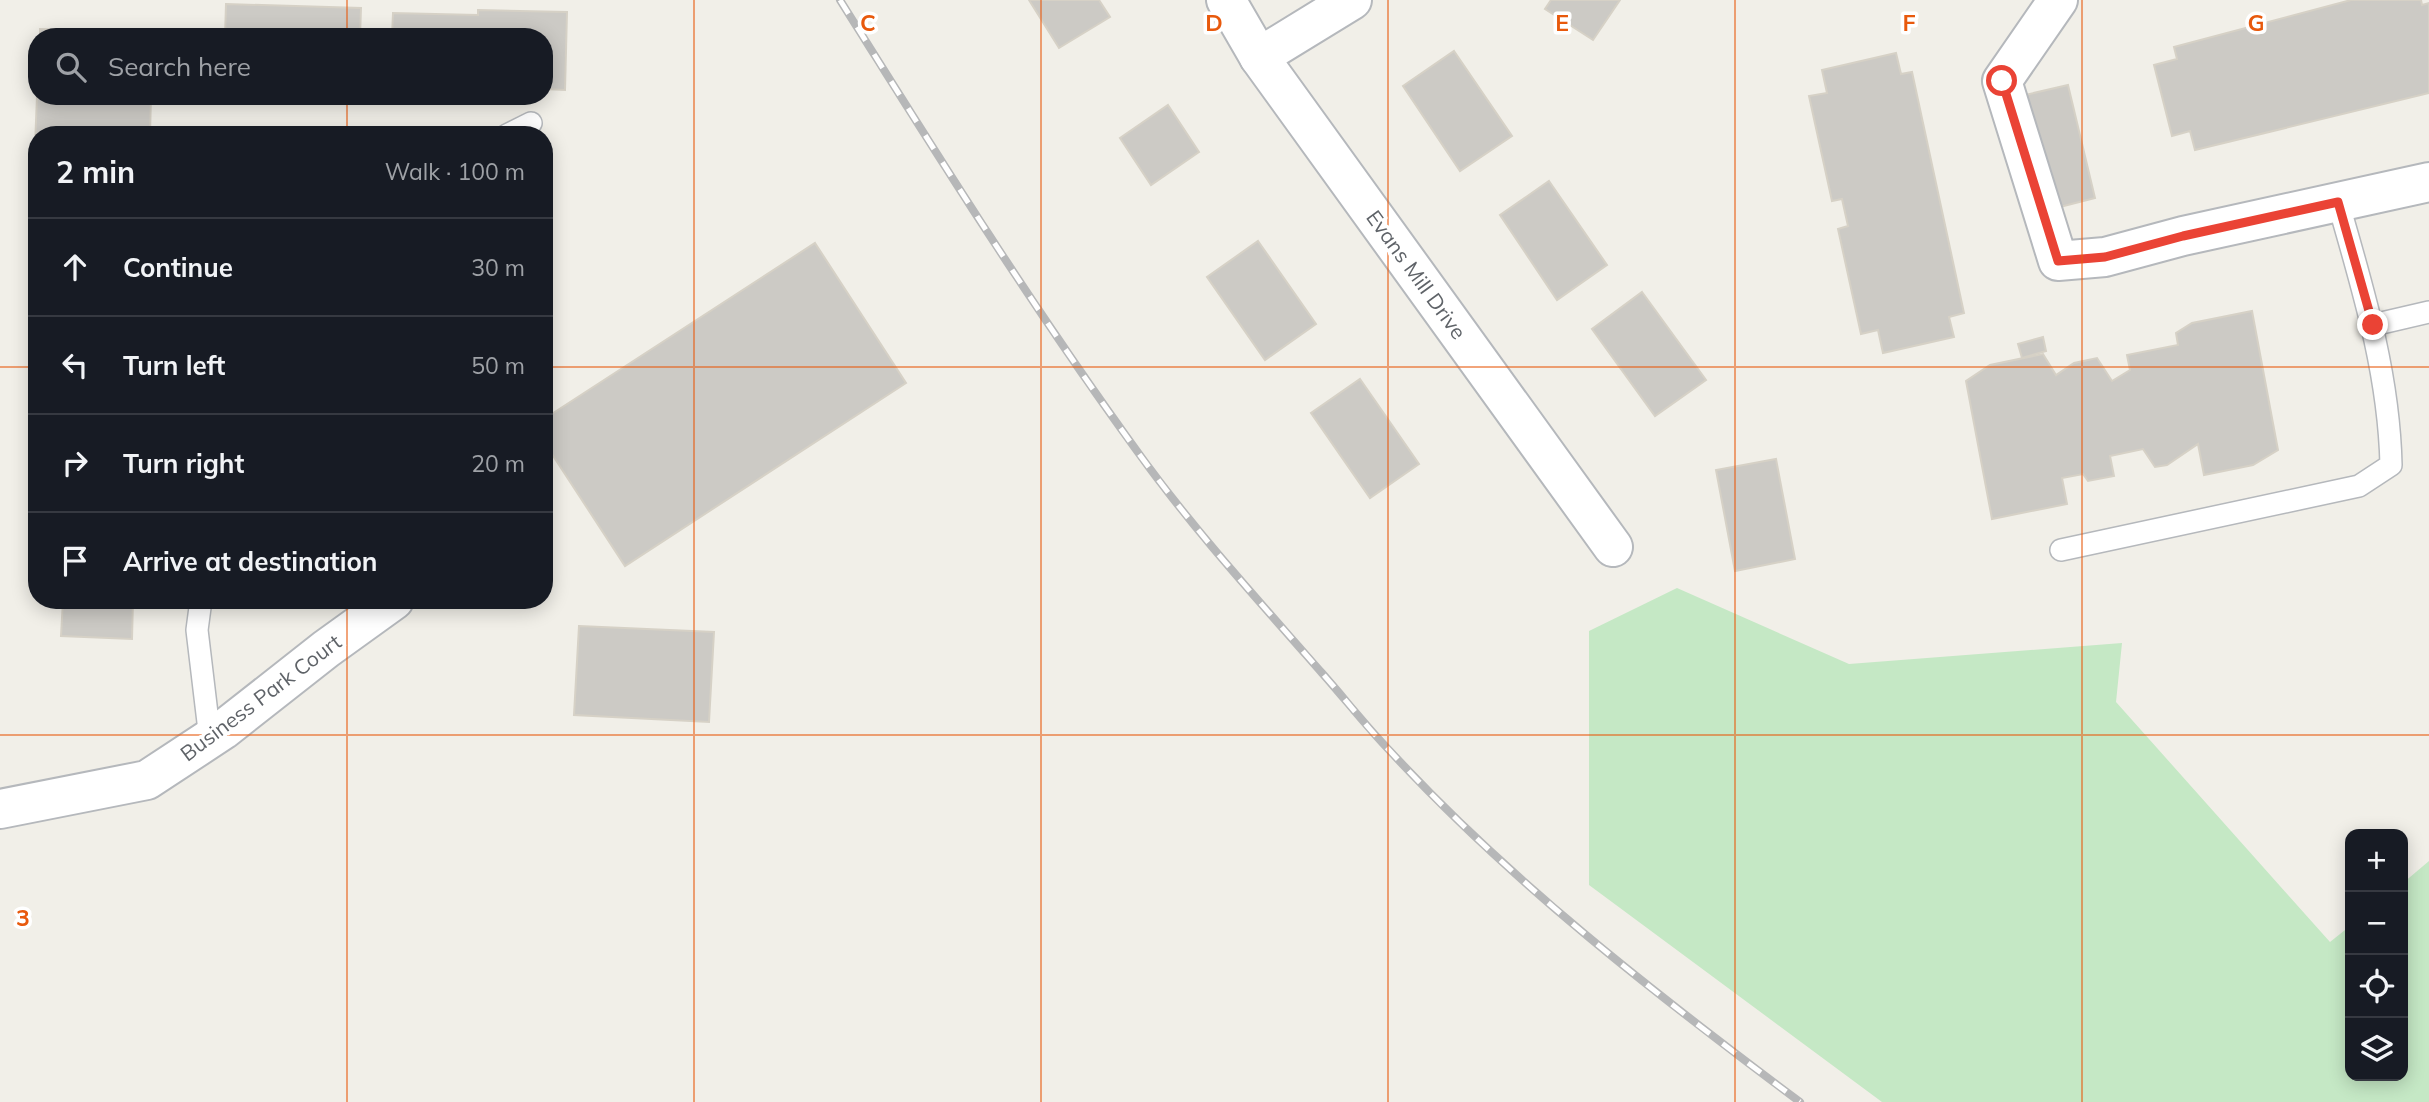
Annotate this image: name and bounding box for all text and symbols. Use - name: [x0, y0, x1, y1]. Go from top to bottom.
- text: C: [860, 8, 876, 37]
- text: D: [1205, 8, 1223, 37]
- text: E: [1555, 8, 1569, 37]
- text: F: [1902, 8, 1916, 37]
- text: G: [2247, 8, 2265, 37]
- search box: [28, 28, 553, 105]
- icon: search: [52, 48, 90, 86]
- text: Search here: [108, 50, 251, 83]
- route start: [1986, 65, 2017, 96]
- text: 2 min: [56, 153, 135, 191]
- text: Walk · 100 m: [385, 157, 525, 186]
- street label: Evans Mill Drive: [1361, 205, 1472, 344]
- icon: ahead: [56, 248, 94, 286]
- text: Continue: [123, 251, 233, 284]
- text: 30 m: [471, 253, 525, 282]
- route end: [2357, 309, 2388, 340]
- icon: left: [56, 346, 94, 384]
- text: Turn left: [123, 349, 225, 382]
- text: 50 m: [471, 351, 525, 380]
- icon: right: [56, 444, 94, 482]
- text: Turn right: [123, 447, 244, 480]
- text: 20 m: [471, 449, 525, 478]
- icon: arrive: [56, 542, 94, 580]
- text: Arrive at destination: [123, 545, 378, 578]
- street label: Business Park Court: [175, 628, 346, 766]
- map controls: [2345, 829, 2408, 1081]
- button: +: [2345, 829, 2408, 892]
- button: −: [2345, 892, 2408, 955]
- text: 3: [16, 903, 30, 932]
- button: locate: [2345, 955, 2408, 1018]
- button: layers: [2345, 1018, 2408, 1081]

